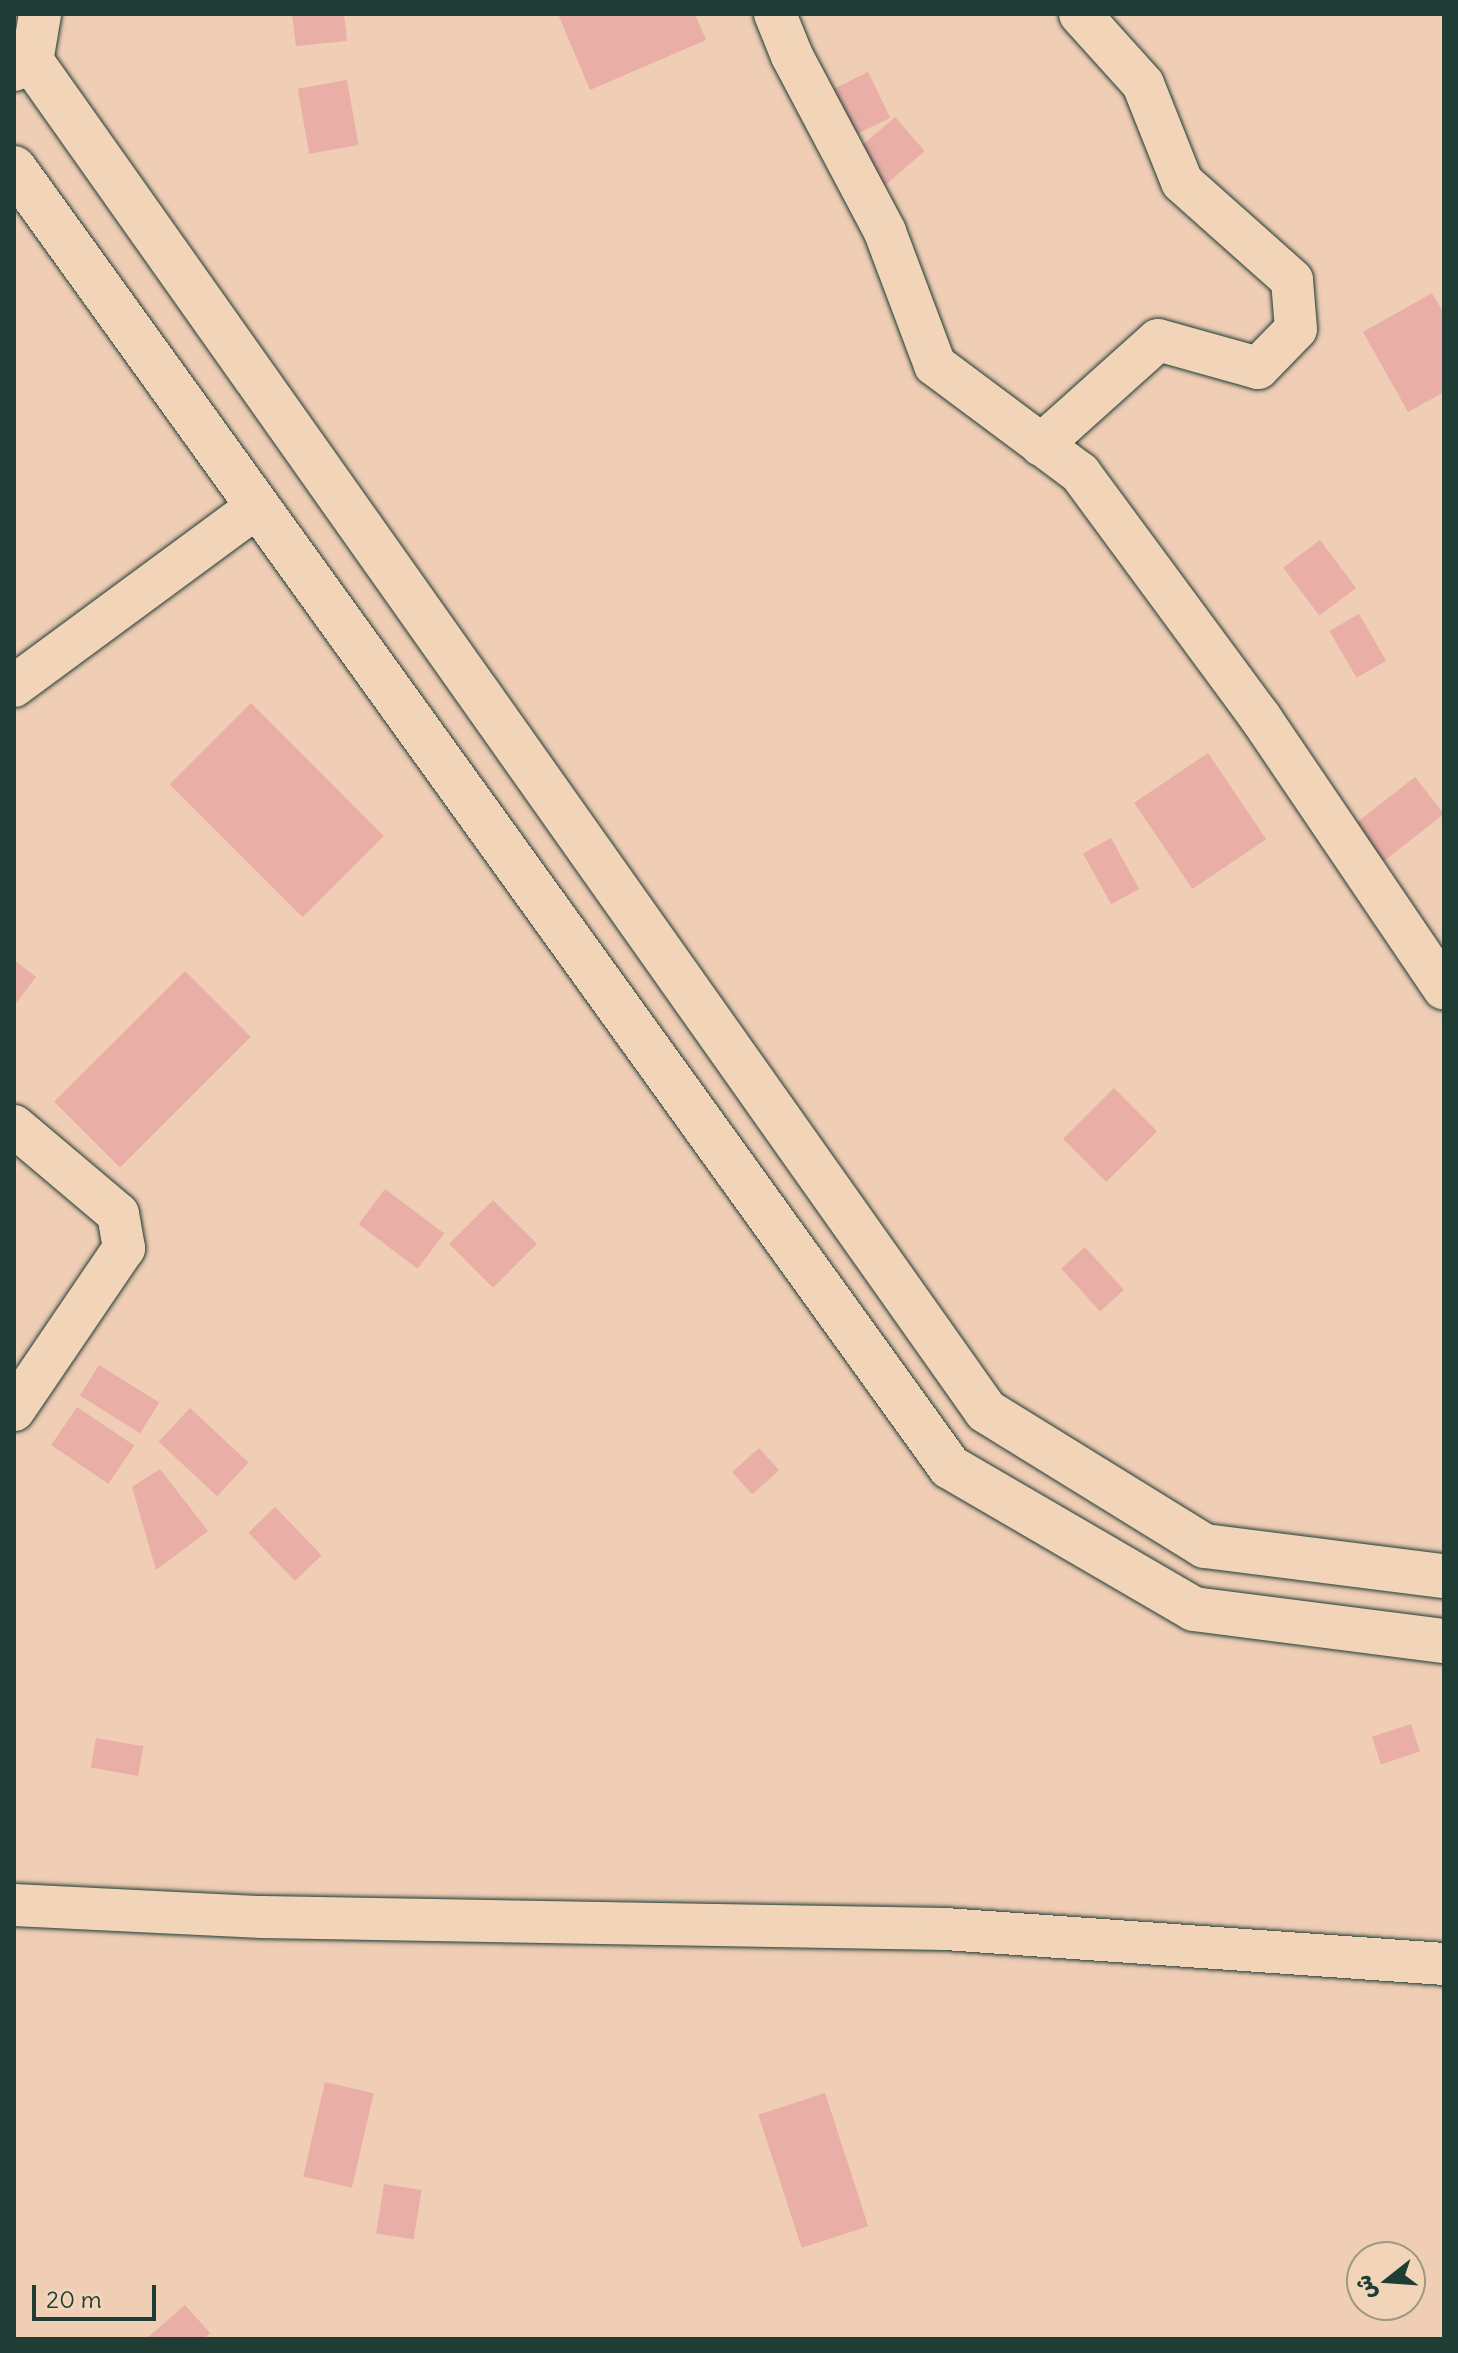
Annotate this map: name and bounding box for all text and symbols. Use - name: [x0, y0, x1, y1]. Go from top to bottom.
- north arrow: [1346, 2241, 1426, 2321]
- scale bar: [36, 2269, 160, 2319]
- text: ش: [1348, 2272, 1382, 2303]
- text: 20 m: [46, 2284, 102, 2314]

